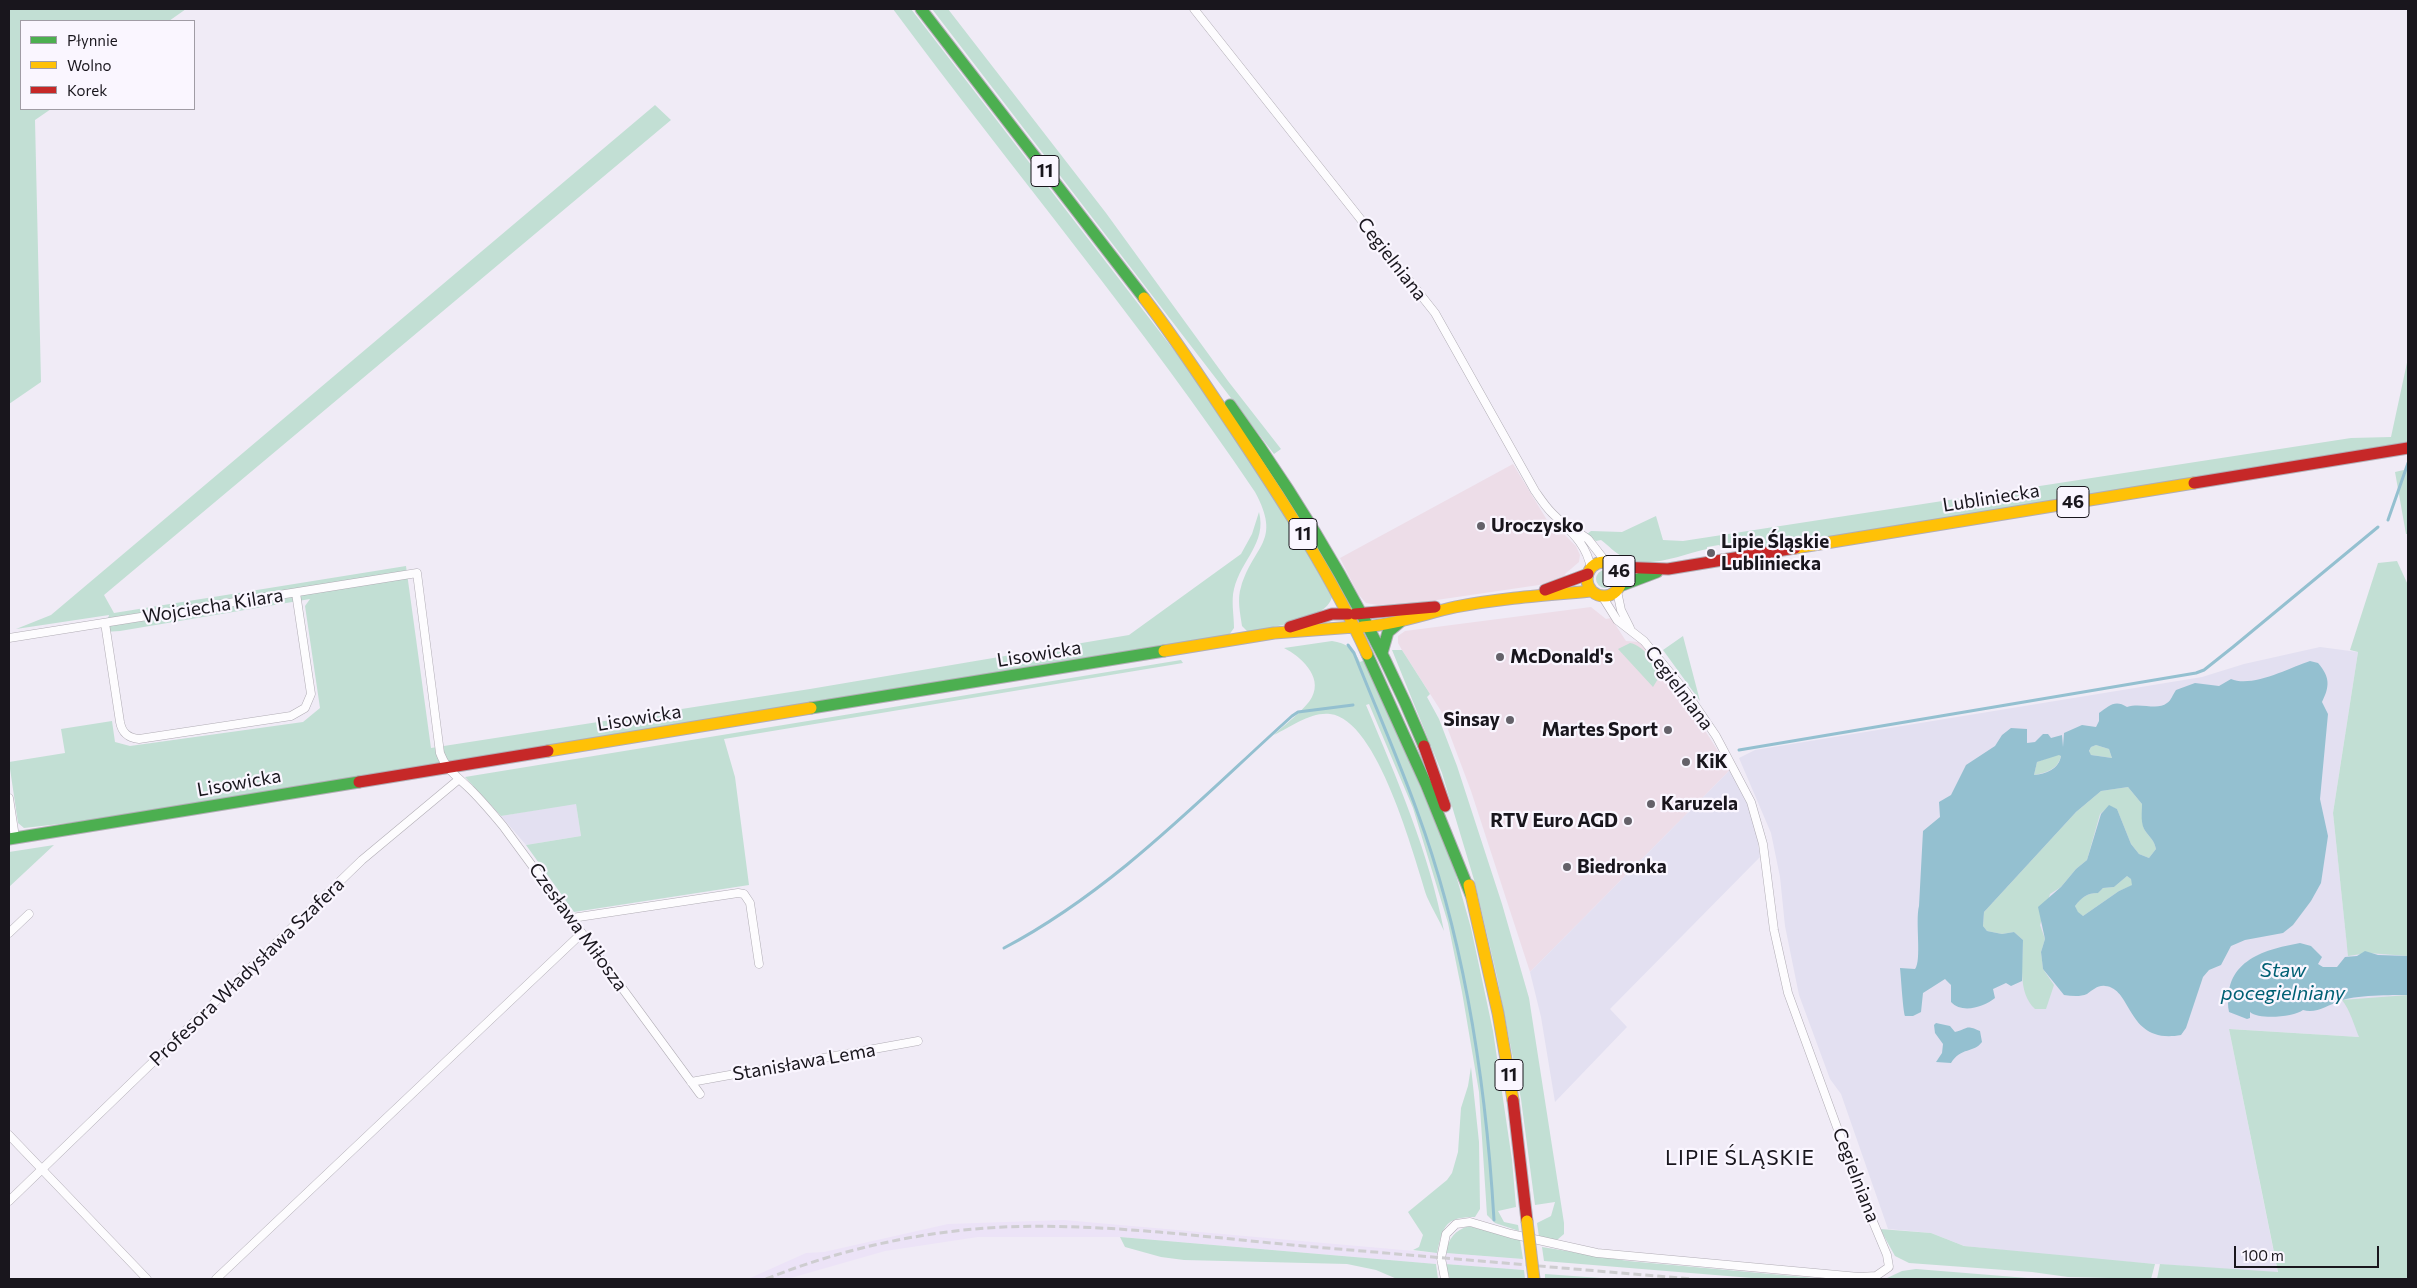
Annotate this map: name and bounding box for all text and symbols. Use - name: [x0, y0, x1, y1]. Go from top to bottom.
- legend: [20, 20, 195, 110]
- text: Płynnie: [67, 31, 118, 49]
- text: Wolno: [67, 56, 112, 74]
- text: Korek: [67, 81, 107, 99]
- road number: 11: [1031, 156, 1059, 187]
- street label: Cegielniana: [1352, 213, 1432, 305]
- street label: Lubliniecka: [1941, 479, 2041, 517]
- road number: 46: [2057, 487, 2089, 518]
- place label: Uroczysko: [1491, 515, 1584, 537]
- road number: 11: [1289, 518, 1317, 550]
- marker: Uroczysko: [1475, 520, 1487, 532]
- place label: Lipie Śląskie Lubliniecka: [1721, 531, 1829, 575]
- marker: Lipie Śląskie Lubliniecka: [1705, 547, 1717, 559]
- road number: 46: [1603, 556, 1635, 586]
- street label: Wojciecha Kilara: [141, 584, 285, 628]
- street label: Lisowicka: [995, 636, 1083, 672]
- street label: Cegielniana: [1640, 641, 1718, 735]
- place label: McDonald's: [1510, 646, 1613, 668]
- marker: McDonald's: [1494, 651, 1506, 663]
- street label: Lisowicka: [595, 700, 683, 736]
- place label: Sinsay: [1443, 709, 1500, 731]
- marker: Sinsay: [1504, 714, 1516, 726]
- place label: Martes Sport: [1542, 719, 1658, 741]
- marker: Martes Sport: [1662, 724, 1674, 736]
- place label: KiK: [1696, 751, 1728, 773]
- marker: KiK: [1680, 756, 1692, 768]
- street label: Lisowicka: [195, 764, 283, 802]
- place label: Karuzela: [1661, 793, 1738, 815]
- marker: Karuzela: [1645, 798, 1657, 810]
- place label: RTV Euro AGD: [1490, 810, 1618, 832]
- marker: RTV Euro AGD: [1622, 815, 1634, 827]
- place label: Biedronka: [1577, 856, 1667, 878]
- street label: Czesława Miłosza: [524, 858, 632, 996]
- marker: Biedronka: [1561, 861, 1573, 873]
- street label: Profesora Władysława Szafera: [145, 873, 349, 1071]
- water label: Staw pocegielniany: [2221, 958, 2345, 1005]
- street label: Stanisława Lema: [731, 1038, 877, 1086]
- road number: 11: [1495, 1060, 1523, 1090]
- street label: Cegielniana: [1828, 1124, 1884, 1226]
- district label: LIPIE ŚLĄSKIE: [1663, 1145, 1817, 1171]
- scale bar: [2237, 1236, 2382, 1268]
- text: 100 m: [2242, 1246, 2284, 1264]

